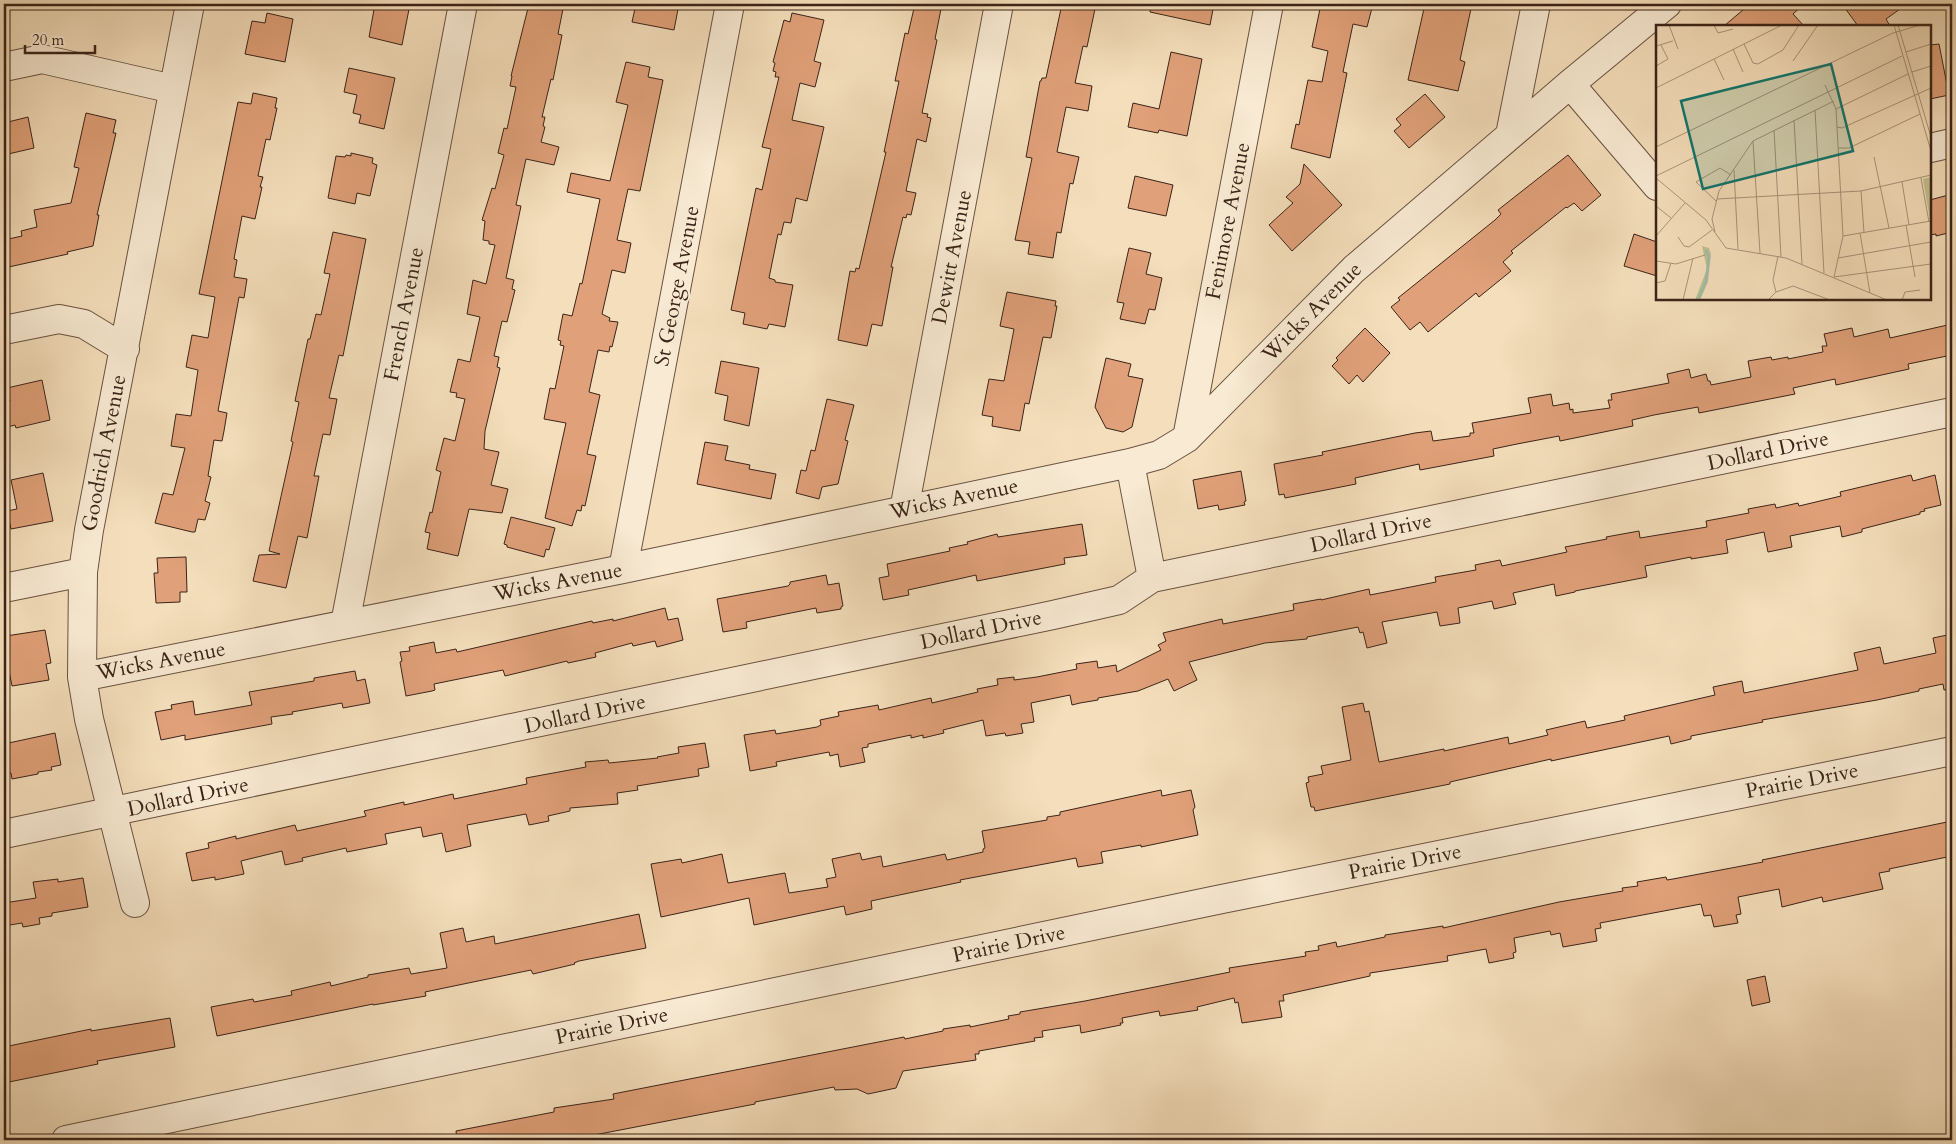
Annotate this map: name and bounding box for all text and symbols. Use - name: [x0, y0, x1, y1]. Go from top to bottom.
- scale bar: [25, 22, 95, 54]
- inset map: [1656, 25, 1931, 300]
- text: 20 m: [32, 30, 64, 50]
- street label: Fenimore Avenue: [1199, 140, 1257, 302]
- street label: Dewitt Avenue: [925, 187, 979, 327]
- street label: St George Avenue: [647, 203, 707, 369]
- street label: French Avenue: [377, 245, 431, 383]
- street label: Wicks Avenue: [1255, 256, 1368, 369]
- street label: Goodrich Avenue: [75, 372, 133, 534]
- street label: Dollard Drive: [1705, 424, 1831, 478]
- street label: Wicks Avenue: [886, 471, 1021, 527]
- street label: Dollard Drive: [1308, 506, 1434, 560]
- street label: Wicks Avenue: [490, 555, 625, 609]
- street label: Dollard Drive: [918, 603, 1044, 657]
- street label: Wicks Avenue: [93, 634, 228, 688]
- street label: Dollard Drive: [522, 687, 648, 741]
- street label: Prairie Drive: [1743, 756, 1861, 806]
- street label: Dollard Drive: [125, 770, 251, 824]
- street label: Prairie Drive: [1346, 837, 1464, 887]
- street label: Prairie Drive: [950, 918, 1068, 970]
- street label: Prairie Drive: [553, 1000, 671, 1052]

